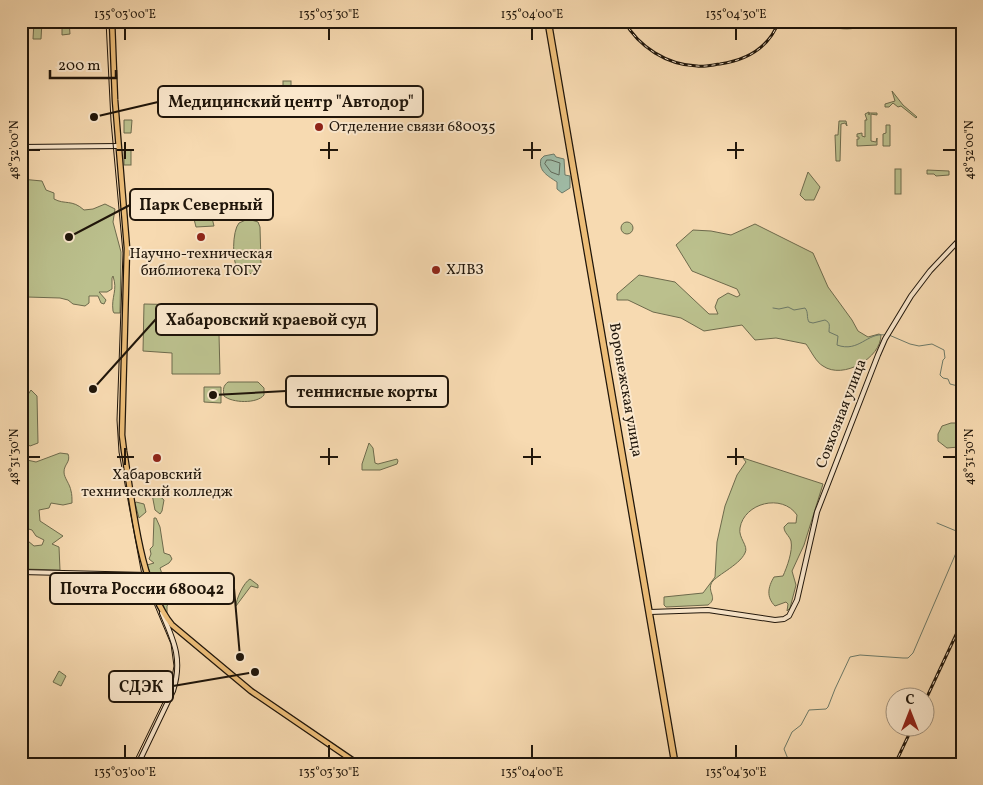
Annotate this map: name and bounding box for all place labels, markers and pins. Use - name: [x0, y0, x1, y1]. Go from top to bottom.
- callout: Медицинский центр "Автодор": [158, 86, 423, 117]
- place label: Отделение связи 680035: [329, 117, 496, 138]
- marker: Отделение связи 680035: [313, 121, 325, 133]
- callout: Парк Северный: [130, 189, 273, 220]
- marker: Научно-техническая библиотека ТОГУ: [195, 231, 207, 243]
- place label: Научно-техническая библиотека ТОГУ: [129, 244, 273, 282]
- place label: ХЛВЗ: [446, 260, 484, 281]
- marker: ХЛВЗ: [430, 264, 442, 276]
- callout: Хабаровский краевой суд: [156, 304, 377, 335]
- callout: теннисные корты: [286, 376, 448, 407]
- marker: Хабаровский технический колледж: [151, 452, 163, 464]
- place label: Хабаровский технический колледж: [81, 465, 233, 503]
- callout: Почта России 680042: [50, 573, 234, 604]
- callout: СДЭК: [109, 671, 173, 702]

